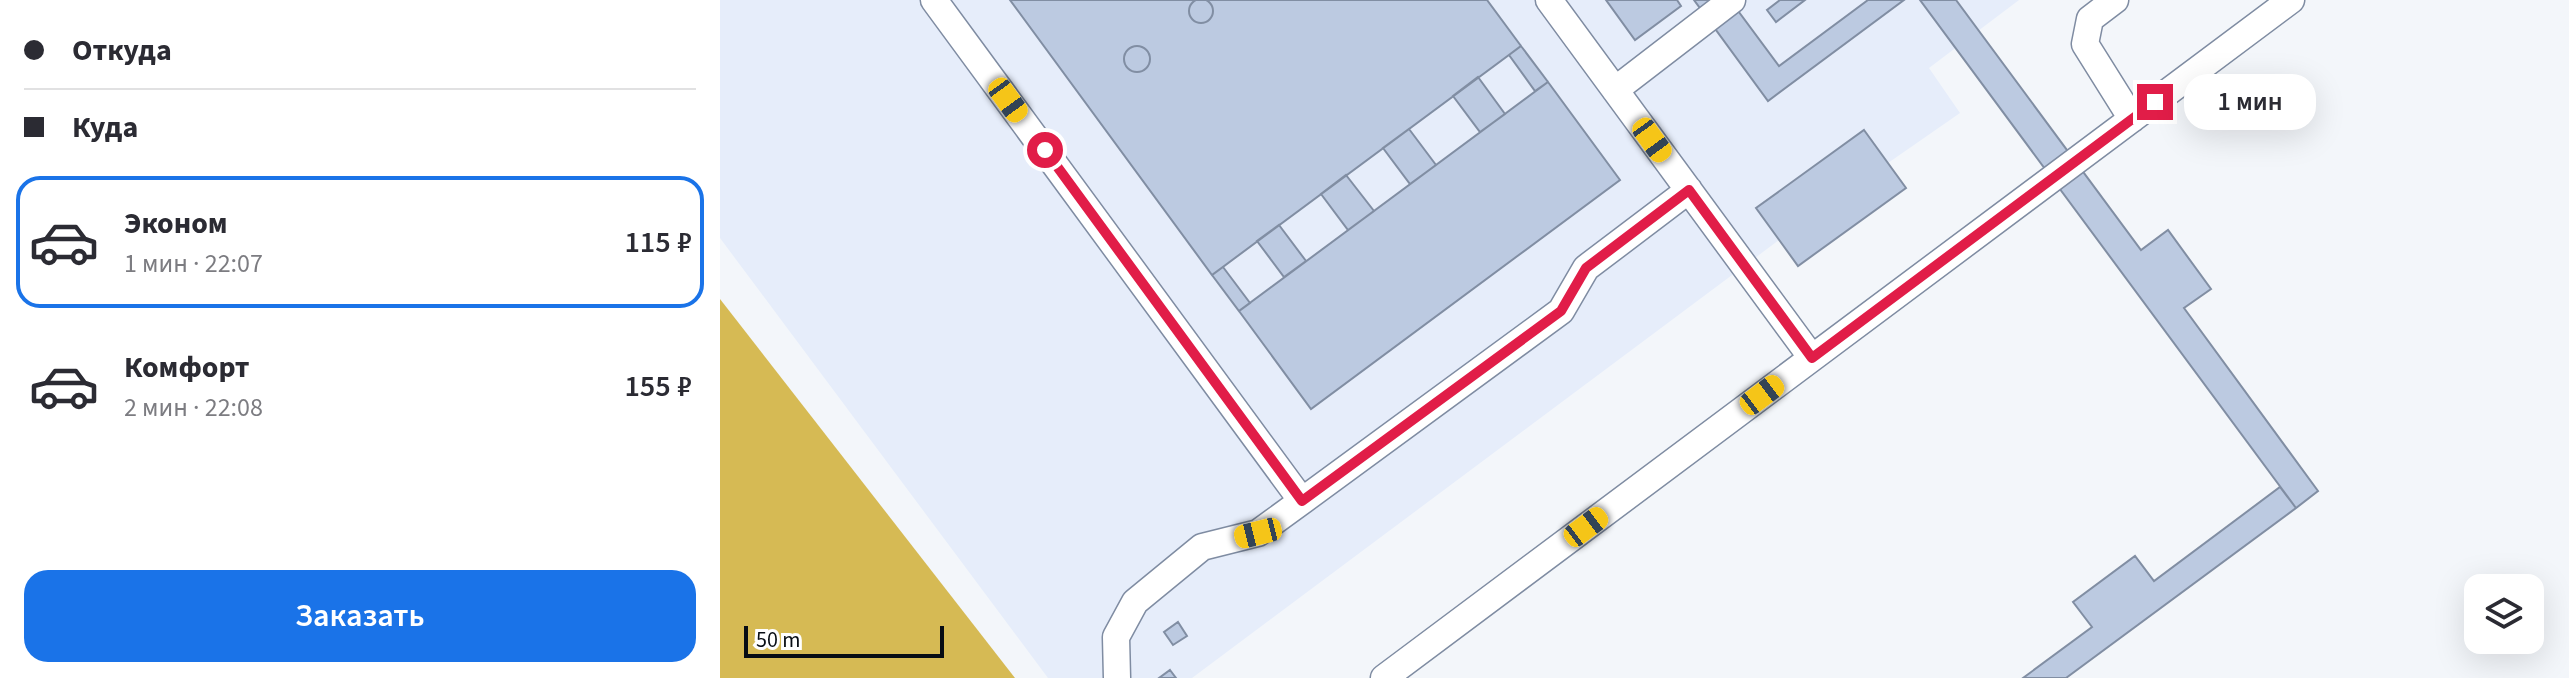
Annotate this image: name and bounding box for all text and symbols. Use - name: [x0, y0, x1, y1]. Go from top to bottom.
- text: Откуда: [72, 29, 172, 72]
- car: [984, 74, 1032, 126]
- callout: 1 мин: [2183, 74, 2315, 130]
- text: 1 мин: [2217, 83, 2283, 120]
- route end: [2137, 84, 2173, 120]
- text: Куда: [72, 106, 138, 149]
- car: [1628, 114, 1676, 166]
- route start: [1027, 132, 1063, 168]
- text: Эконом: [124, 202, 228, 245]
- icon: car: [28, 206, 100, 278]
- text: 115 ₽: [624, 221, 692, 264]
- text: 1 мин · 22:07: [124, 245, 263, 282]
- text: Комфорт: [124, 346, 250, 389]
- icon: car: [28, 350, 100, 422]
- text: 155 ₽: [624, 365, 692, 408]
- car: [1736, 371, 1788, 419]
- text: 2 мин · 22:08: [124, 389, 263, 426]
- car: [1560, 503, 1612, 551]
- car: [1232, 516, 1284, 550]
- button: Заказать: [24, 570, 696, 662]
- map controls: [2464, 574, 2544, 654]
- button: layers: [2464, 574, 2544, 654]
- scale bar: [744, 622, 944, 658]
- text: 50 m: [756, 624, 801, 656]

